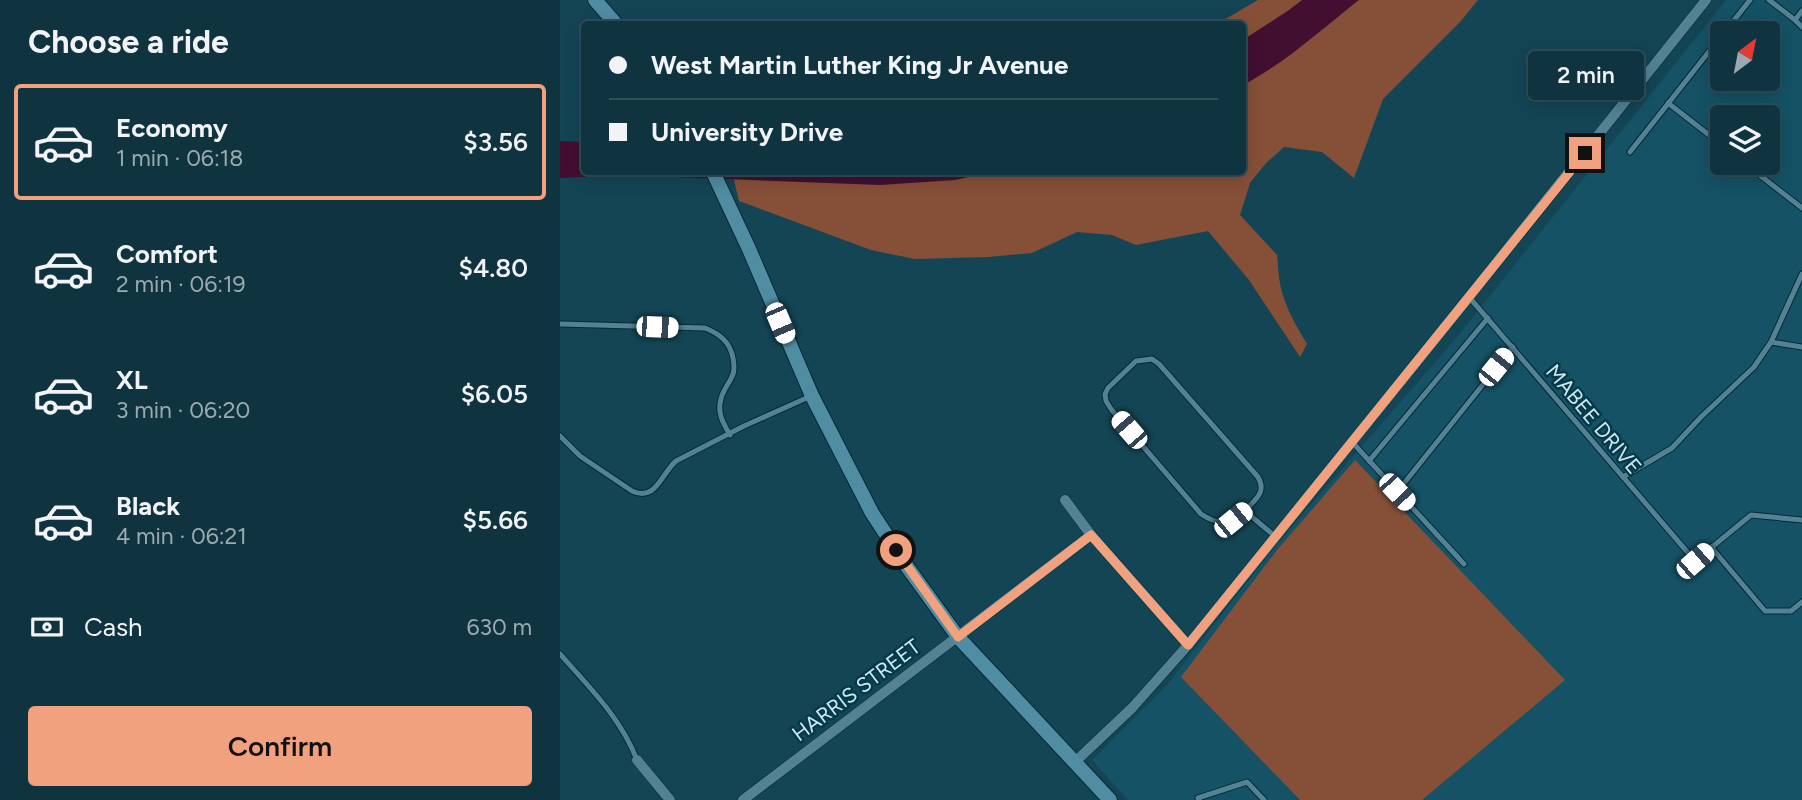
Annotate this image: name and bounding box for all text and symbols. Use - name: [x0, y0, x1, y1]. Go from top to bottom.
- north arrow: [1710, 21, 1780, 91]
- map controls: [1710, 21, 1780, 175]
- text: Choose a ride: [28, 23, 229, 61]
- text: West Martin Luther King Jr Avenue: [651, 49, 1068, 81]
- callout: 2 min: [1527, 52, 1643, 100]
- text: 2 min: [1557, 61, 1615, 89]
- button: layers: [1710, 105, 1780, 175]
- icon: car: [32, 111, 95, 174]
- text: Economy: [116, 112, 228, 144]
- text: University Drive: [651, 116, 843, 148]
- text: $3.56: [463, 126, 528, 158]
- route end: [1569, 137, 1601, 169]
- text: 1 min · 06:18: [116, 144, 243, 172]
- icon: car: [32, 237, 95, 300]
- text: Comfort: [116, 238, 218, 270]
- text: $4.80: [458, 252, 528, 284]
- text: 2 min · 06:19: [116, 270, 246, 298]
- car: [763, 300, 798, 346]
- car: [636, 316, 679, 338]
- car: [1475, 344, 1518, 390]
- street label: MABEE DRIVE: [1541, 359, 1647, 479]
- icon: car: [32, 363, 95, 426]
- text: XL: [116, 364, 148, 396]
- text: $6.05: [461, 378, 528, 410]
- text: 3 min · 06:20: [116, 396, 250, 424]
- car: [1108, 407, 1151, 453]
- car: [1375, 469, 1420, 515]
- icon: car: [32, 489, 95, 552]
- text: Black: [116, 490, 180, 522]
- car: [1211, 499, 1256, 541]
- text: $5.66: [463, 504, 528, 536]
- text: 4 min · 06:21: [116, 522, 247, 550]
- route start: [880, 534, 912, 566]
- car: [1673, 539, 1718, 583]
- icon: cash: [28, 608, 66, 646]
- text: Cash: [84, 611, 143, 643]
- text: 630 m: [466, 613, 532, 641]
- street label: HARRIS STREET: [787, 633, 925, 746]
- button: Confirm: [28, 706, 532, 786]

